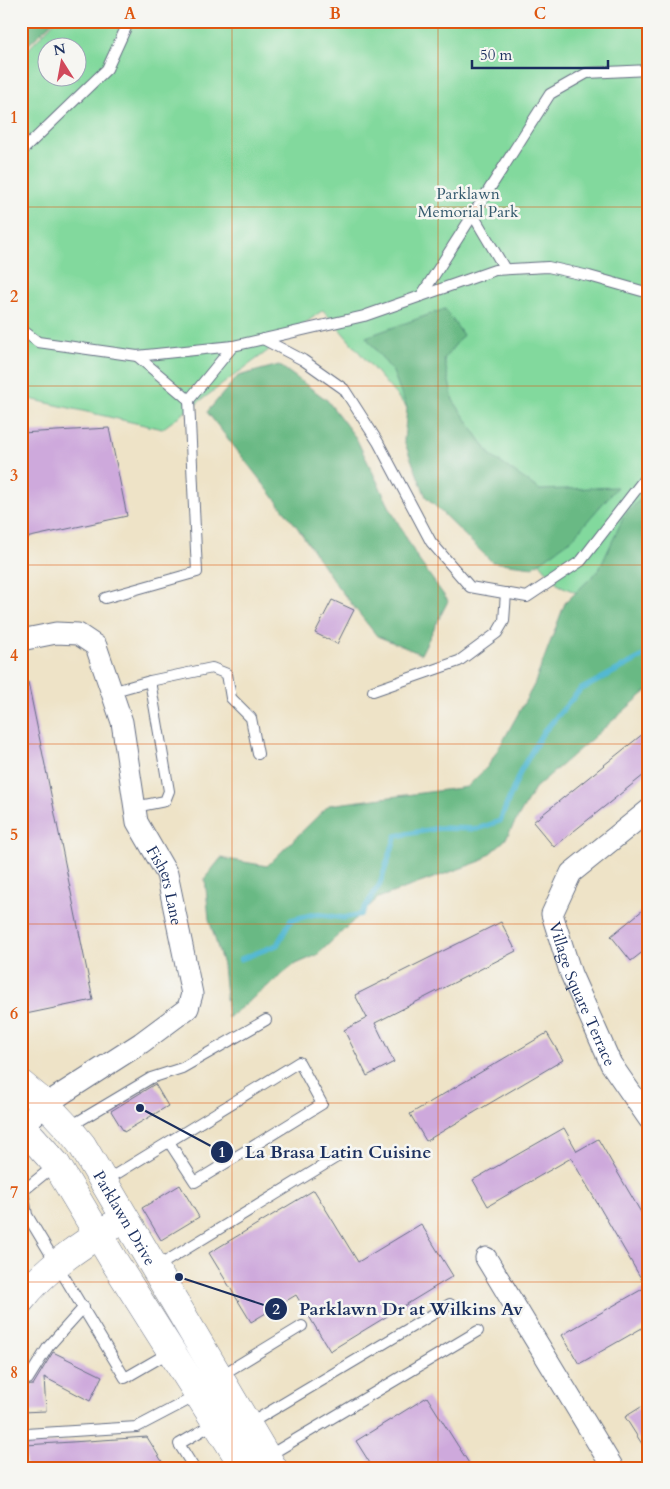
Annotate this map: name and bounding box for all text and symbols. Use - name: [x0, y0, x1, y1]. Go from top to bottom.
- text: A: [124, 3, 136, 25]
- text: B: [329, 3, 341, 25]
- text: C: [534, 3, 546, 25]
- north arrow: [38, 38, 88, 88]
- scale bar: [472, 38, 609, 70]
- text: N: [52, 39, 67, 60]
- text: 50 m: [480, 45, 512, 65]
- text: 1: [10, 107, 18, 129]
- park label: Parklawn Memorial Park: [418, 183, 519, 223]
- text: 2: [10, 286, 18, 308]
- text: 3: [10, 465, 18, 487]
- text: 4: [10, 645, 18, 667]
- text: 5: [10, 824, 18, 846]
- street label: Fishers Lane: [141, 842, 187, 927]
- street label: Village Square Terrace: [543, 919, 621, 1070]
- text: 6: [10, 1003, 18, 1025]
- callout: La Brasa Latin Cuisine: [210, 1136, 441, 1169]
- text: La Brasa Latin Cuisine: [245, 1140, 431, 1165]
- text: 1: [218, 1142, 226, 1162]
- street label: Parklawn Drive: [88, 1167, 161, 1270]
- text: 7: [10, 1182, 18, 1204]
- callout: Parklawn Dr at Wilkins Av: [264, 1292, 533, 1325]
- text: Parklawn Dr at Wilkins Av: [299, 1297, 523, 1322]
- text: 2: [272, 1299, 280, 1319]
- text: 8: [10, 1362, 18, 1384]

